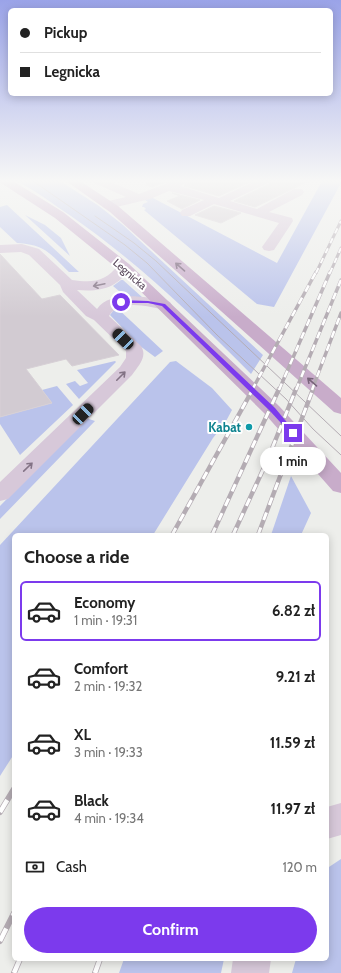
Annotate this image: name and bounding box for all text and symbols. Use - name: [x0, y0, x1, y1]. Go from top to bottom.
- text: Pickup: [44, 24, 87, 42]
- text: Legnicka: [44, 63, 100, 81]
- street label: Legnicka: [110, 256, 150, 293]
- one-way arrow: [175, 262, 185, 271]
- one-way arrow: [93, 281, 106, 289]
- route start: [112, 293, 130, 311]
- car: [110, 326, 136, 352]
- one-way arrow: [116, 371, 126, 381]
- one-way arrow: [306, 378, 317, 387]
- car: [70, 401, 96, 427]
- place label: Kabat: [208, 419, 242, 435]
- marker: Kabat: [244, 422, 254, 432]
- route end: [284, 424, 302, 442]
- callout: 1 min: [260, 447, 326, 475]
- text: 1 min: [278, 453, 308, 469]
- one-way arrow: [23, 462, 33, 472]
- text: Choose a ride: [24, 546, 129, 568]
- icon: car: [26, 593, 62, 629]
- text: Economy: [74, 594, 135, 612]
- text: 6.82 zł: [272, 602, 315, 620]
- text: 1 min · 19:31: [74, 612, 137, 628]
- icon: car: [26, 659, 62, 695]
- text: Comfort: [74, 660, 128, 678]
- text: 9.21 zł: [276, 668, 315, 686]
- text: 2 min · 19:32: [74, 678, 142, 694]
- icon: car: [26, 725, 62, 761]
- text: XL: [74, 726, 91, 744]
- text: 11.59 zł: [270, 734, 315, 752]
- text: 3 min · 19:33: [74, 744, 143, 760]
- icon: car: [26, 791, 62, 827]
- text: Black: [74, 792, 109, 810]
- text: 11.97 zł: [270, 800, 315, 818]
- text: 4 min · 19:34: [74, 810, 144, 826]
- icon: cash: [24, 856, 46, 878]
- text: Cash: [56, 858, 87, 876]
- text: 120 m: [283, 859, 317, 875]
- button: Confirm: [24, 907, 317, 953]

